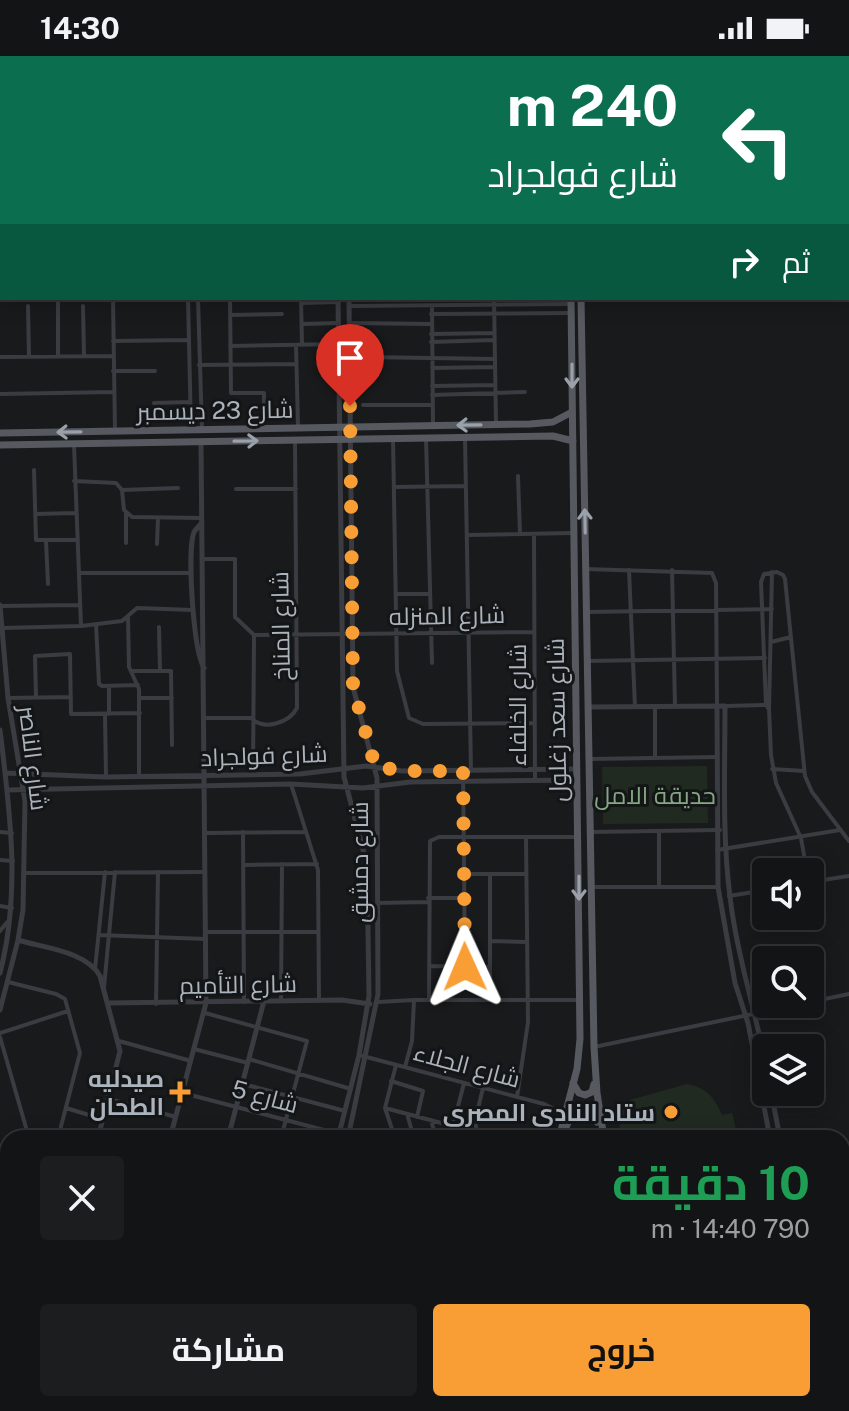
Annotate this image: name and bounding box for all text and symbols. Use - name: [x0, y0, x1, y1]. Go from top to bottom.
- text: 14:30: [40, 10, 120, 46]
- text: 240 m: [507, 73, 678, 139]
- icon: left: [706, 88, 810, 192]
- text: شارع فولجراد: [487, 153, 678, 195]
- icon: right: [722, 240, 766, 284]
- text: ثم: [782, 244, 810, 280]
- pin: [316, 324, 384, 406]
- icon: arrive: [328, 336, 372, 380]
- one-way arrow: [564, 362, 580, 389]
- street label: شارع 23 ديسمبر: [134, 395, 294, 428]
- one-way arrow: [456, 418, 483, 433]
- one-way arrow: [56, 424, 83, 440]
- one-way arrow: [232, 433, 259, 449]
- one-way arrow: [577, 508, 592, 535]
- street label: شارع المناخ: [265, 571, 298, 681]
- street label: شارع المنزله: [389, 600, 505, 633]
- street label: شارع سعد زغلول: [541, 638, 574, 802]
- street label: شارع الخلفاء: [503, 644, 534, 766]
- street label: شارع الناصر: [10, 702, 54, 812]
- street label: شارع فولجراد: [200, 739, 328, 774]
- park label: حديقة الامل: [594, 781, 716, 810]
- street label: شارع دمشق: [345, 801, 376, 923]
- map controls: [752, 858, 824, 1106]
- button: sound: [752, 858, 824, 930]
- one-way arrow: [571, 874, 587, 901]
- position arrow: [423, 925, 507, 1009]
- button: search: [752, 946, 824, 1018]
- street label: شارع التأميم: [179, 968, 297, 1002]
- button: layers: [752, 1034, 824, 1106]
- street label: شارع الجلاء: [410, 1037, 523, 1096]
- place label: صيدليه الطحان: [88, 1064, 164, 1121]
- street label: شارع 5: [228, 1074, 301, 1121]
- marker: صيدليه الطحان: [171, 1083, 189, 1101]
- place label: ستاد النادي المصري: [443, 1098, 655, 1132]
- marker: ستاد النادي المصري: [662, 1103, 680, 1121]
- text: 10 دقيقة: [612, 1154, 810, 1211]
- button: close: [40, 1156, 124, 1240]
- text: 790 m · 14:40: [651, 1213, 810, 1244]
- button: مشاركة: [40, 1304, 417, 1396]
- button: خروج: [433, 1304, 810, 1396]

